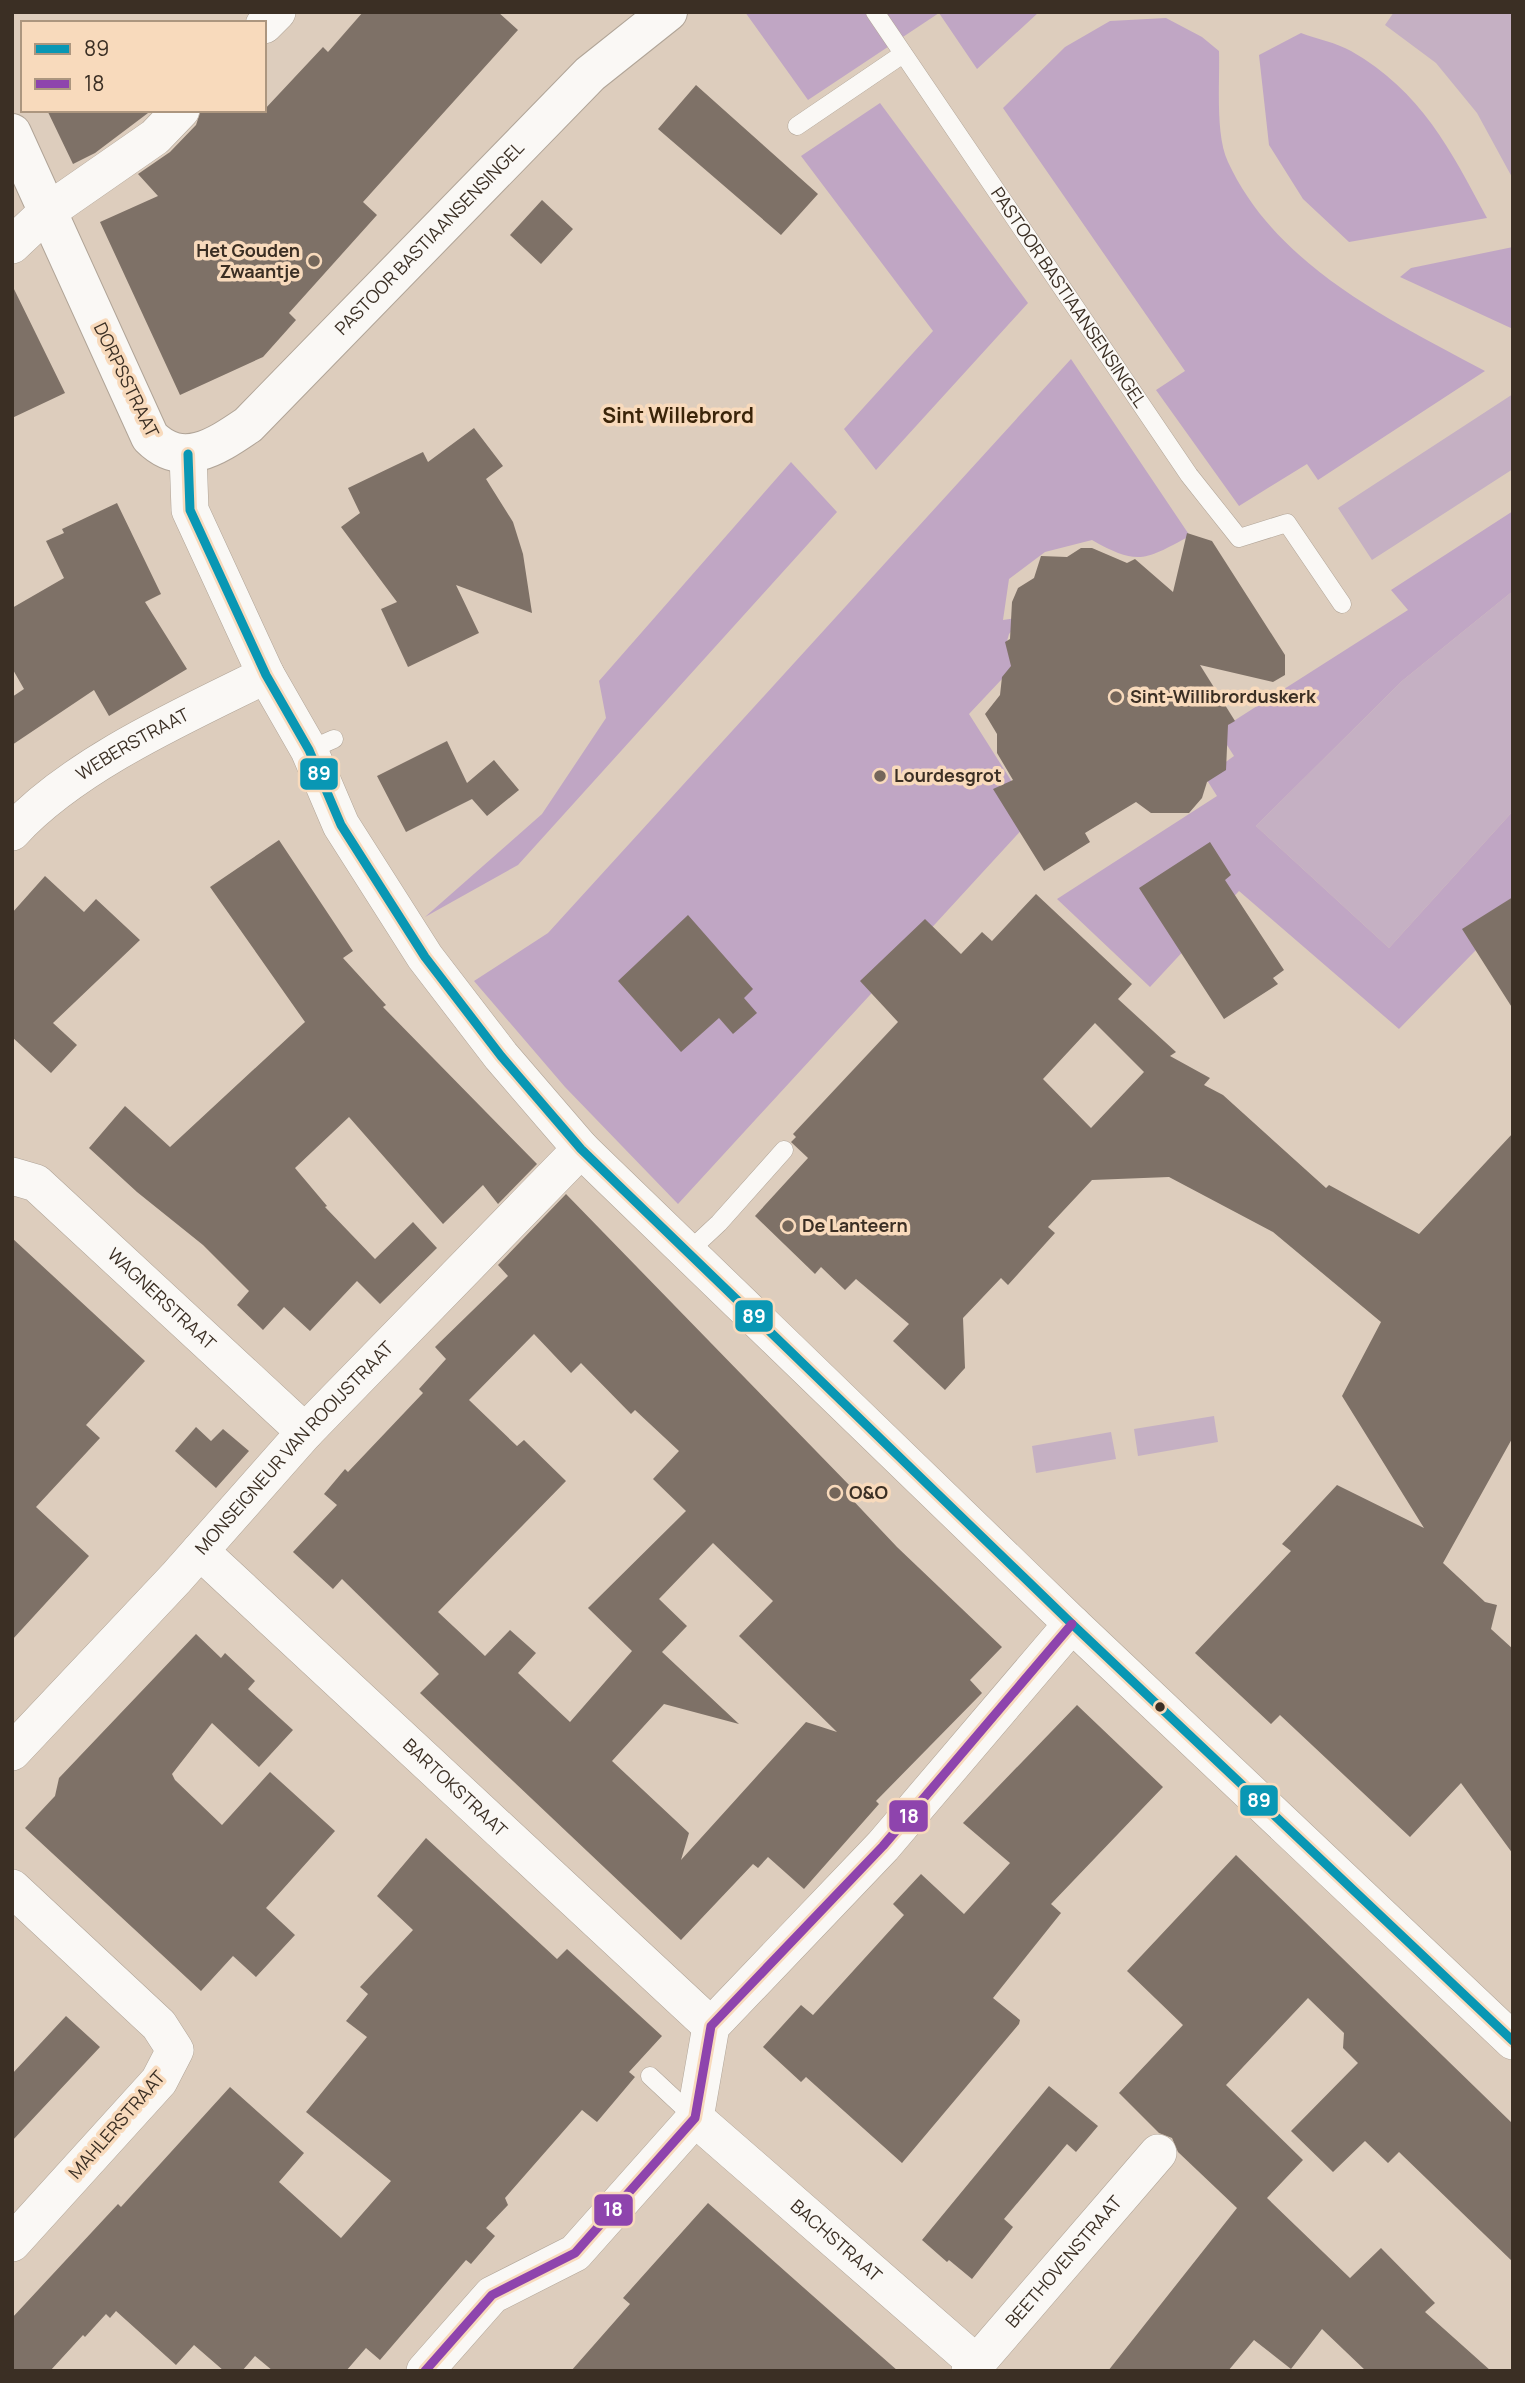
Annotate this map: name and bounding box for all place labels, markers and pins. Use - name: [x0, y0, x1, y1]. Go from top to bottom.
- place label: Het Gouden Zwaantje: [196, 238, 300, 283]
- marker: Het Gouden Zwaantje: [306, 253, 322, 269]
- place label: Sint-Willibrorduskerk: [1130, 684, 1317, 708]
- marker: Sint-Willibrorduskerk: [1108, 689, 1124, 705]
- place label: Lourdesgrot: [894, 763, 1002, 787]
- marker: Lourdesgrot: [872, 768, 888, 784]
- place label: De Lanteern: [802, 1213, 908, 1237]
- marker: De Lanteern: [780, 1218, 796, 1234]
- place label: O&O: [849, 1480, 888, 1504]
- marker: O&O: [827, 1485, 843, 1501]
- unlabelled marker: [1153, 1700, 1167, 1714]

